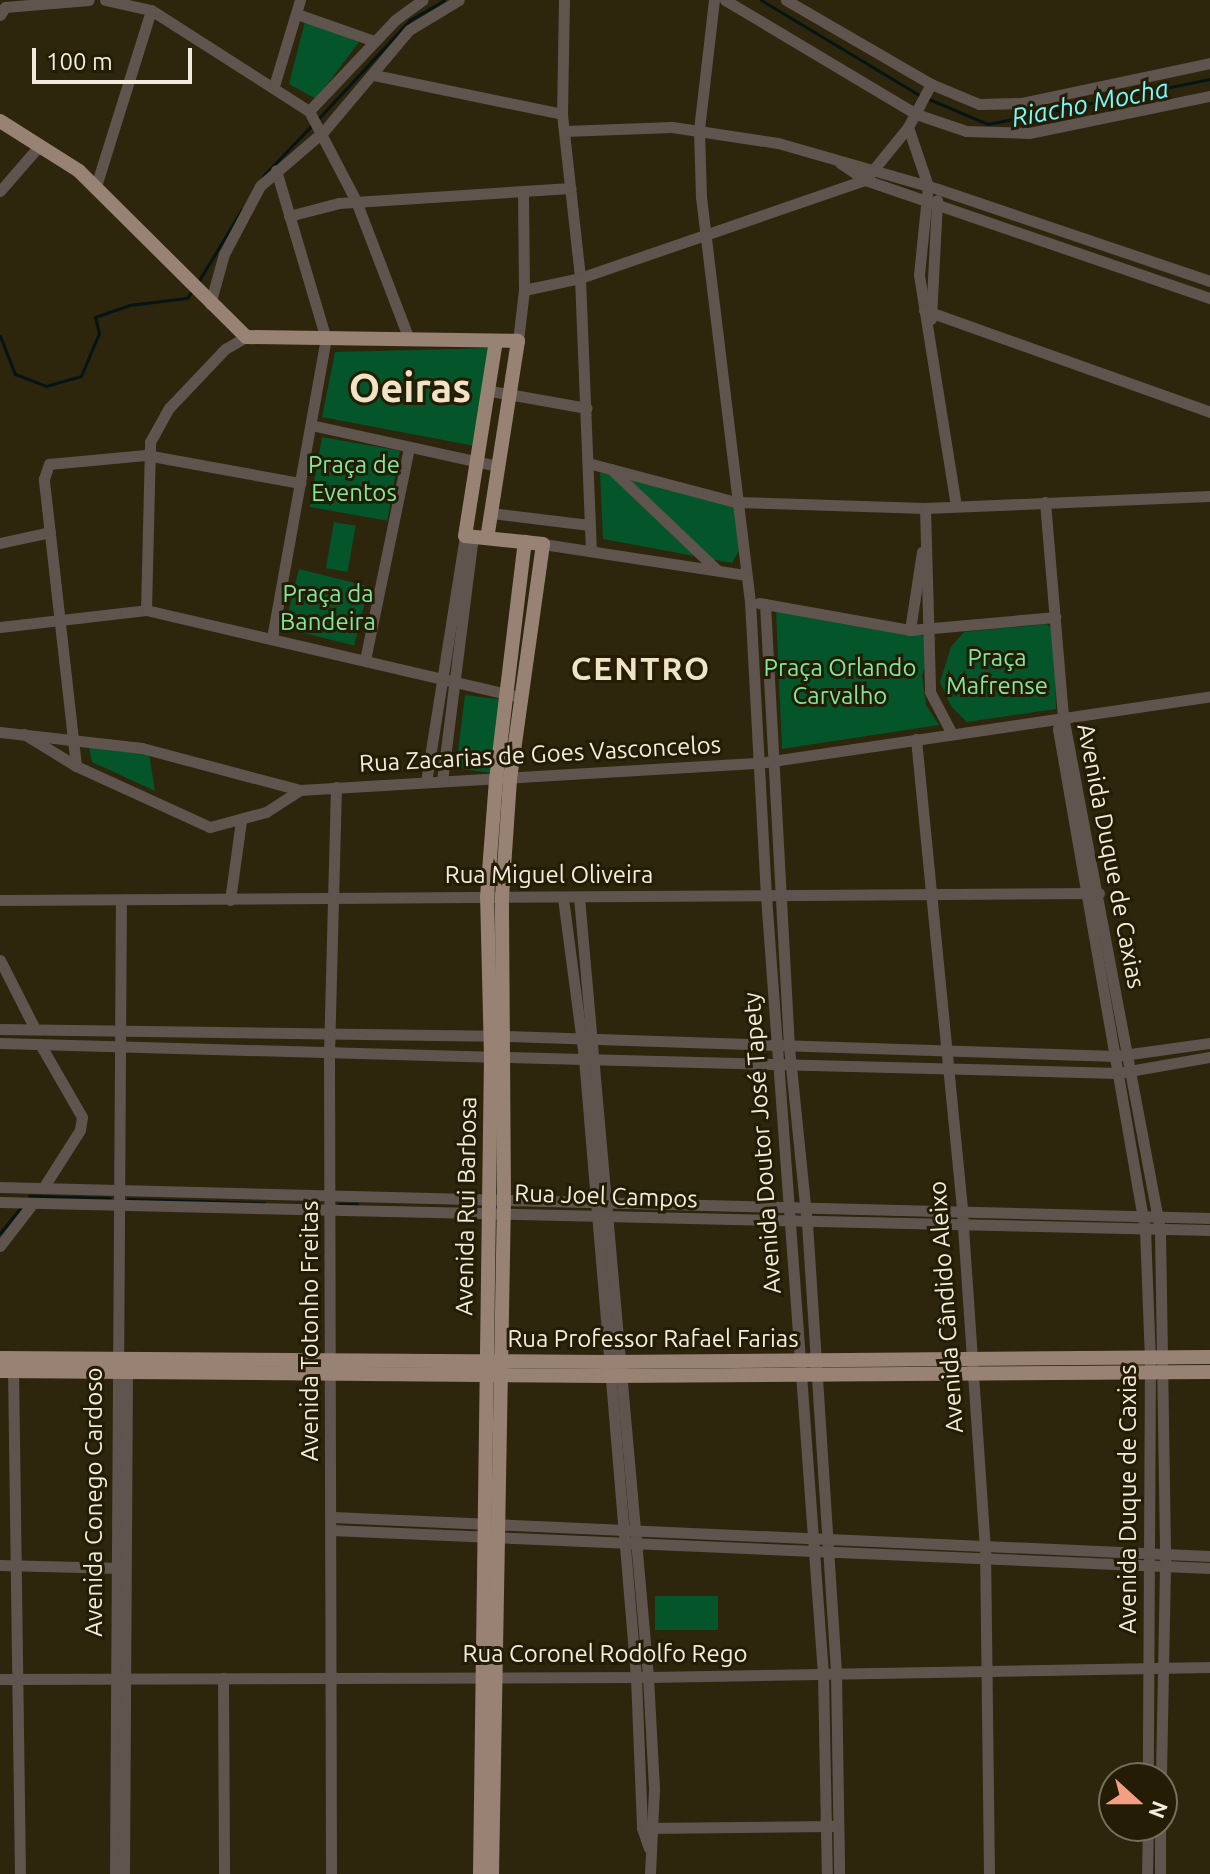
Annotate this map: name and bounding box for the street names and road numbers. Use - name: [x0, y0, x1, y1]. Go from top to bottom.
- street label: Avenida Duque de Caxias: [1071, 721, 1151, 991]
- street label: Rua Zacarias de Goes Vasconcelos: [358, 730, 722, 778]
- street label: Rua Miguel Oliveira: [445, 861, 653, 889]
- street label: Avenida Doutor José Tapety: [737, 991, 787, 1295]
- street label: Avenida Rui Barbosa: [450, 1096, 482, 1316]
- street label: Rua Joel Campos: [514, 1178, 698, 1214]
- street label: Avenida Cândido Aleixo: [923, 1180, 969, 1434]
- street label: Avenida Totonho Freitas: [296, 1201, 324, 1461]
- street label: Rua Professor Rafael Farias: [507, 1325, 799, 1353]
- street label: Avenida Duque de Caxias: [1114, 1364, 1142, 1634]
- street label: Avenida Conego Cardoso: [80, 1367, 108, 1637]
- street label: Rua Coronel Rodolfo Rego: [462, 1640, 748, 1668]

